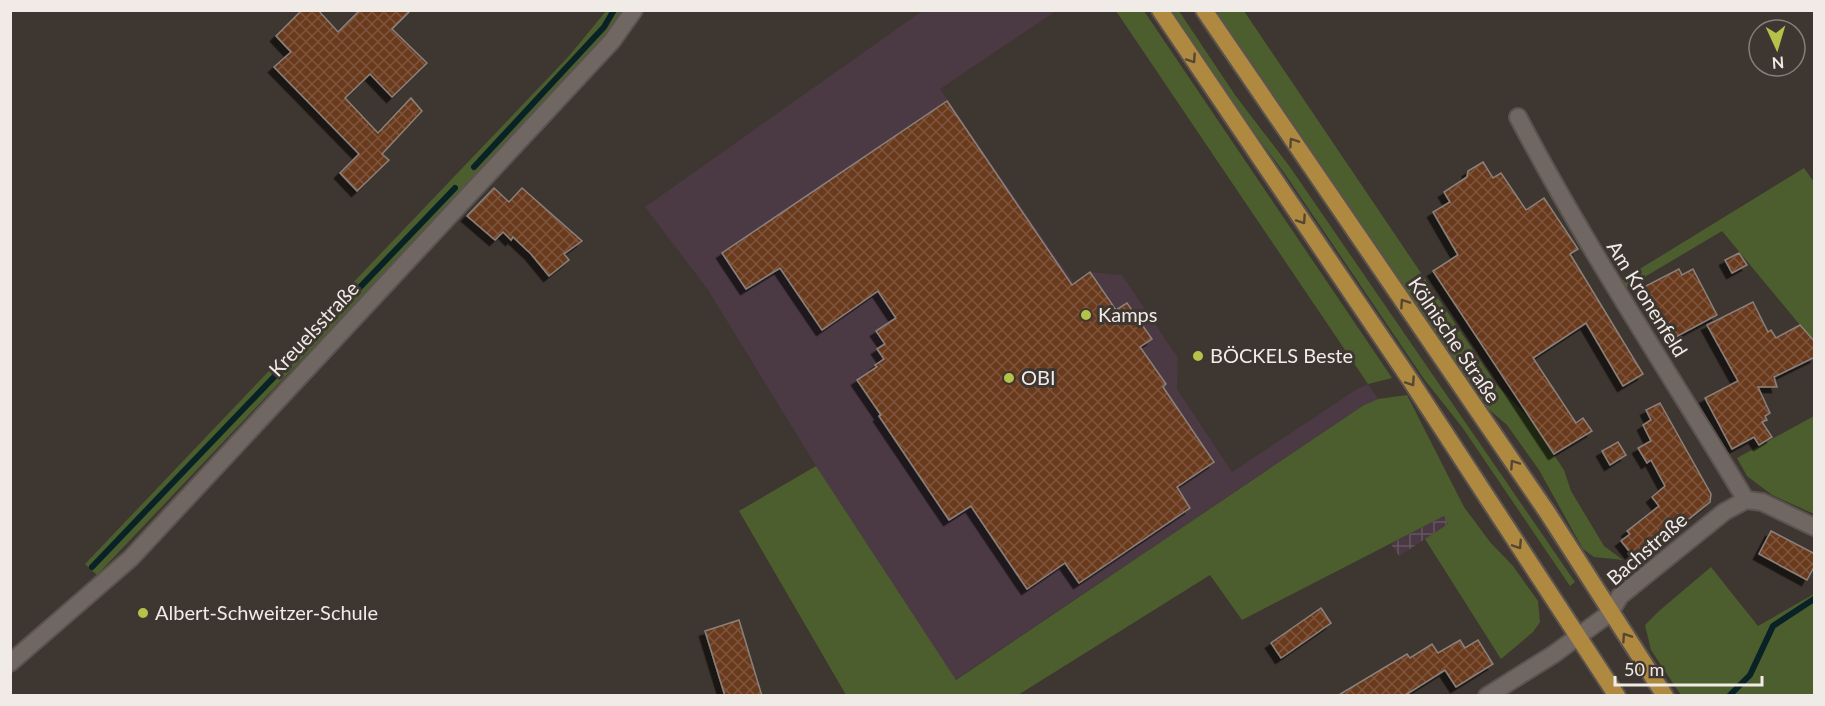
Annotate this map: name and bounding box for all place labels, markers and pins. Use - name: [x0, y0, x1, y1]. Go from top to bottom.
- place label: Kamps: [1098, 302, 1157, 326]
- marker: Kamps: [1079, 308, 1093, 322]
- place label: BÖCKELS Beste: [1210, 343, 1353, 367]
- marker: BÖCKELS Beste: [1191, 349, 1205, 363]
- place label: OBI: [1021, 365, 1056, 389]
- marker: OBI: [1002, 371, 1016, 385]
- place label: Albert-Schweitzer-Schule: [155, 600, 378, 624]
- marker: Albert-Schweitzer-Schule: [136, 606, 150, 620]

